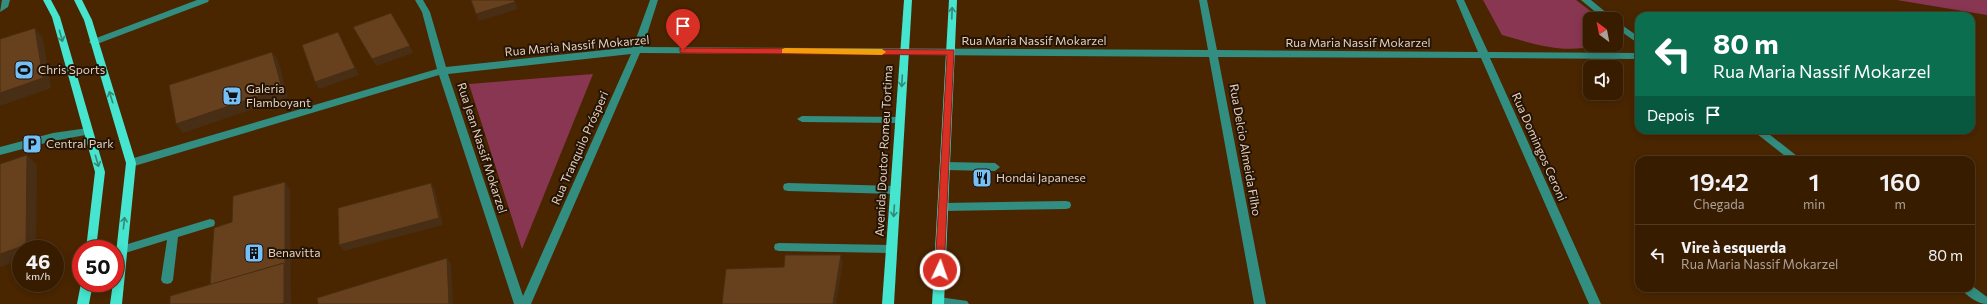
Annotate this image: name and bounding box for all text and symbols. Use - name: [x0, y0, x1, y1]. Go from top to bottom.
- one-way arrow: [949, 7, 956, 20]
- pin: [666, 9, 700, 50]
- north arrow: [1583, 12, 1623, 52]
- map controls: [1583, 12, 1623, 100]
- icon: arrive: [672, 15, 694, 37]
- text: 80 m: [1713, 26, 1779, 60]
- icon: left: [1647, 28, 1699, 80]
- one-way arrow: [58, 29, 65, 42]
- street label: Rua Maria Nassif Mokarzel: [504, 32, 650, 58]
- street label: Rua Maria Nassif Mokarzel: [961, 33, 1107, 47]
- street label: Rua Maria Nassif Mokarzel: [1285, 35, 1431, 49]
- sports icon: Chris Sports: [13, 59, 35, 81]
- button: sound: [1583, 60, 1623, 100]
- text: Rua Maria Nassif Mokarzel: [1713, 60, 1931, 82]
- place label: Chris Sports: [38, 62, 105, 76]
- street label: Avenida Doutor Romeu Tortima: [872, 65, 894, 237]
- one-way arrow: [898, 74, 905, 87]
- place label: Galeria Flamboyant: [246, 81, 311, 109]
- street label: Rua Jean Nassif Mokarzel: [454, 81, 511, 215]
- street label: Rua Delcio Almeida Filho: [1227, 83, 1264, 217]
- supermarket icon: Galeria Flamboyant: [221, 85, 243, 107]
- street label: Rua Tranquilo Prósperi: [548, 89, 610, 207]
- one-way arrow: [107, 90, 114, 103]
- street label: Rua Domingos Ceroni: [1510, 90, 1570, 203]
- icon: arrive: [1702, 104, 1724, 126]
- text: Depois: [1647, 106, 1694, 124]
- parking icon: Central Park: [21, 133, 43, 155]
- place label: Central Park: [46, 136, 114, 150]
- one-way arrow: [94, 155, 101, 168]
- restaurant icon: Hondai Japanese: [971, 167, 993, 189]
- text: 19:42: [1689, 167, 1749, 196]
- text: 1: [1809, 167, 1819, 196]
- text: 160: [1879, 167, 1921, 196]
- place label: Hondai Japanese: [996, 170, 1086, 185]
- text: Chegada: [1693, 196, 1745, 212]
- text: min: [1803, 196, 1825, 212]
- text: m: [1894, 196, 1906, 212]
- one-way arrow: [890, 204, 897, 217]
- one-way arrow: [121, 217, 128, 230]
- text: Vire à esquerda: [1681, 238, 1786, 256]
- speed limit sign: 50: [72, 240, 124, 292]
- building icon: Benavitta: [243, 242, 265, 264]
- icon: left: [1647, 244, 1669, 266]
- place label: Benavitta: [268, 245, 320, 259]
- text: 80 m: [1928, 246, 1963, 264]
- text: 46: [26, 249, 50, 273]
- position arrow: [919, 249, 961, 291]
- text: Rua Maria Nassif Mokarzel: [1681, 256, 1838, 272]
- text: km/h: [26, 270, 50, 282]

